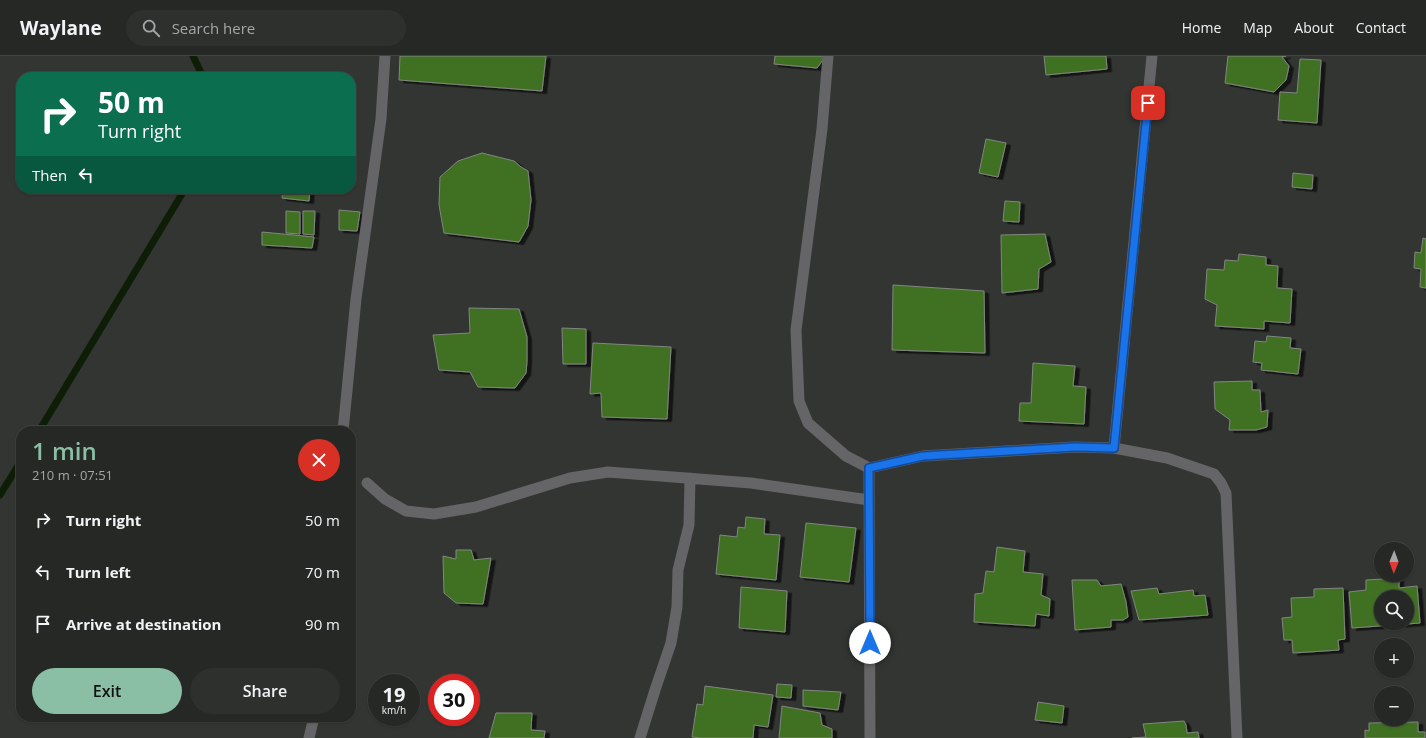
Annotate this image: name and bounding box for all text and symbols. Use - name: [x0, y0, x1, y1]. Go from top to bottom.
- search box: [126, 10, 406, 46]
- text: Waylane: [20, 15, 102, 41]
- icon: search: [140, 17, 162, 39]
- text: Search here: [172, 18, 255, 38]
- text: Home: [1182, 18, 1221, 37]
- text: Map: [1243, 18, 1272, 37]
- text: About: [1294, 18, 1334, 37]
- text: Contact: [1356, 18, 1406, 37]
- text: 50 m: [98, 83, 165, 121]
- pin: [1131, 86, 1165, 120]
- icon: right: [32, 88, 84, 140]
- icon: arrive: [1137, 92, 1159, 114]
- text: Turn right: [98, 119, 181, 143]
- icon: left: [75, 164, 97, 186]
- text: Then: [32, 165, 67, 185]
- text: 1 min: [32, 434, 97, 467]
- button: close: [298, 439, 340, 481]
- text: 210 m · 07:51: [32, 466, 113, 484]
- icon: right: [32, 509, 54, 531]
- text: Turn right: [66, 510, 141, 530]
- text: 50 m: [305, 510, 340, 530]
- north arrow: [1374, 542, 1414, 582]
- map controls: [1374, 542, 1414, 726]
- icon: left: [32, 561, 54, 583]
- text: Turn left: [66, 562, 131, 582]
- text: 70 m: [305, 562, 340, 582]
- button: search: [1374, 590, 1414, 630]
- icon: arrive: [32, 613, 54, 635]
- text: Arrive at destination: [66, 614, 221, 634]
- text: 90 m: [305, 614, 340, 634]
- position arrow: [849, 622, 891, 664]
- button: +: [1374, 638, 1414, 678]
- button: Exit: [32, 668, 182, 714]
- button: Share: [190, 668, 340, 714]
- speed limit sign: 30: [428, 674, 480, 726]
- text: 19: [383, 681, 405, 708]
- button: −: [1374, 686, 1414, 726]
- text: km/h: [382, 703, 406, 717]

